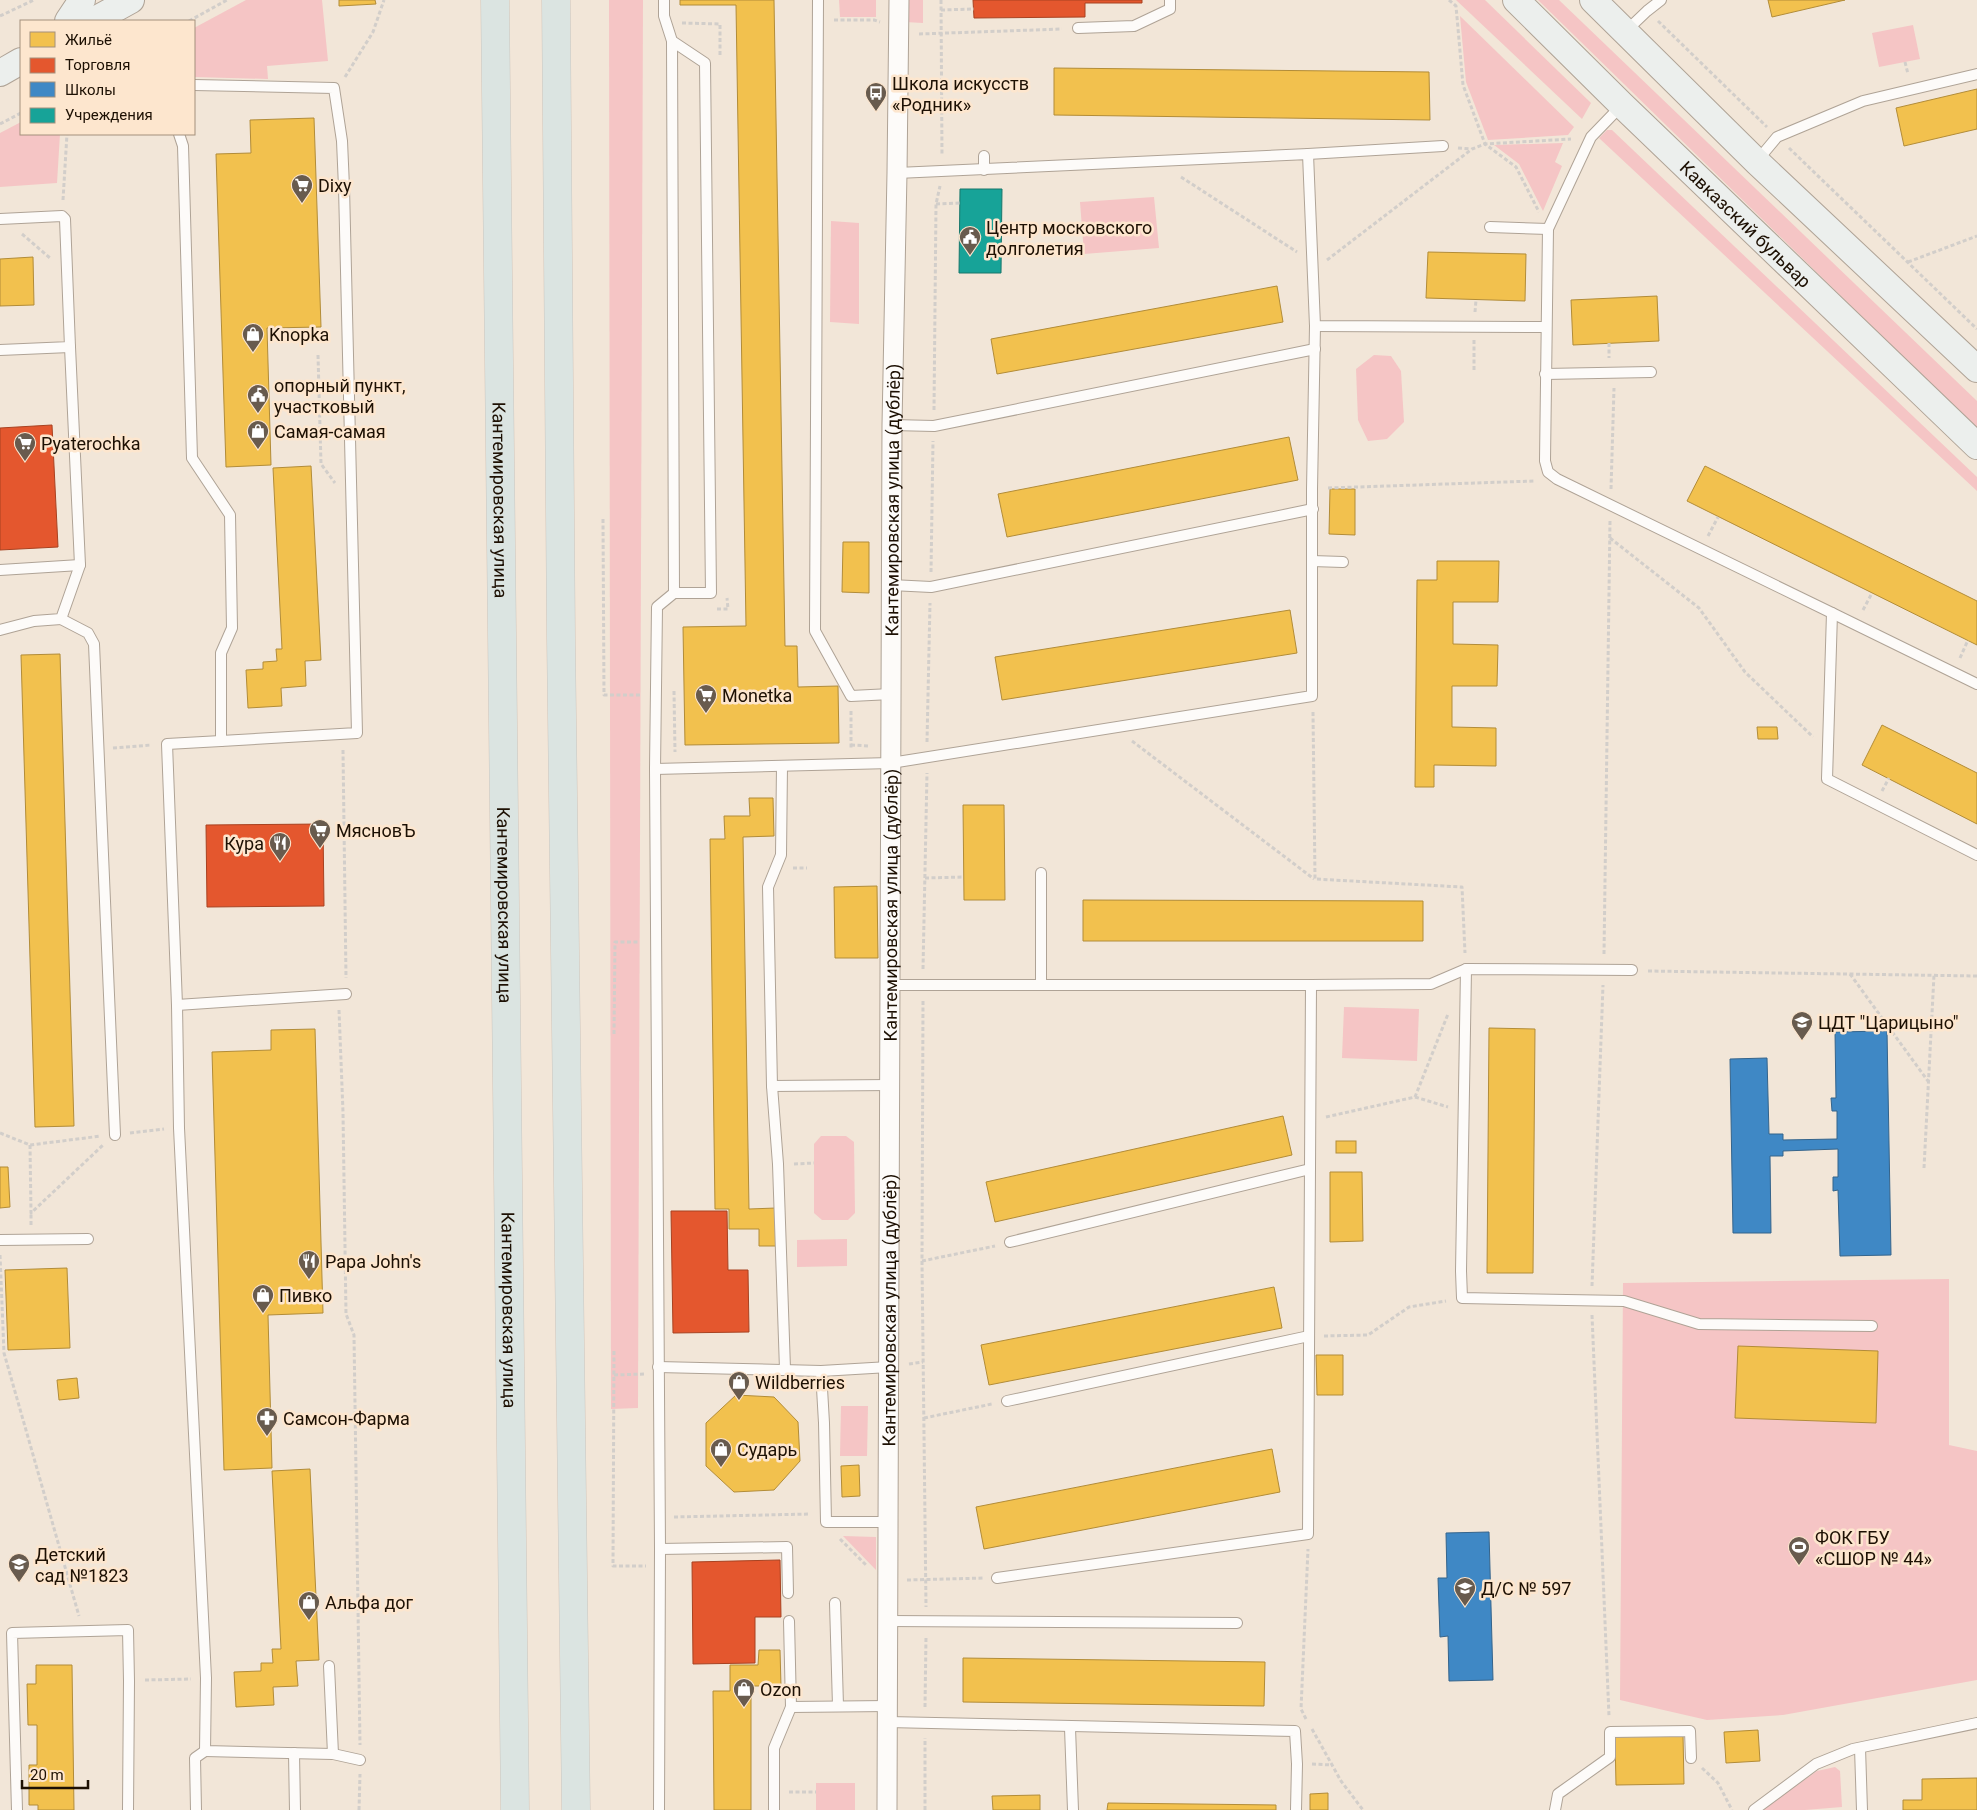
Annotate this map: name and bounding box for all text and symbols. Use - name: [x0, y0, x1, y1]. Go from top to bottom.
- legend: [20, 20, 195, 135]
- text: Жильё: [65, 31, 112, 49]
- text: Торговля: [65, 56, 130, 74]
- place label: Школа искусств «Родник»: [892, 73, 1029, 115]
- text: Школы: [65, 81, 116, 99]
- bus stop icon: Школа искусств «Родник»: [864, 81, 888, 112]
- text: Учреждения: [65, 106, 153, 124]
- street label: Кавказский бульвар: [1676, 156, 1816, 292]
- supermarket icon: Dixy: [290, 173, 314, 204]
- place label: Dixy: [318, 175, 352, 196]
- place label: Центр московского долголетия: [986, 217, 1152, 259]
- public building icon: Центр московского долголетия: [958, 225, 982, 256]
- shop icon: Knopka: [241, 322, 265, 353]
- place label: Knopka: [269, 324, 329, 345]
- street label: Кантемировская улица (дублёр): [881, 363, 905, 636]
- place label: опорный пункт, участковый: [274, 375, 405, 417]
- public building icon: опорный пункт, участковый: [246, 383, 270, 414]
- street label: Кантемировская улица: [489, 402, 512, 598]
- shop icon: Самая-самая: [246, 419, 270, 450]
- place label: Самая-самая: [274, 421, 386, 442]
- supermarket icon: Pyaterochka: [13, 431, 37, 462]
- place label: Pyaterochka: [41, 433, 141, 454]
- supermarket icon: Monetka: [694, 683, 718, 714]
- place label: Monetka: [722, 685, 792, 706]
- street label: Кантемировская улица (дублёр): [879, 769, 902, 1041]
- street label: Кантемировская улица: [493, 807, 517, 1003]
- supermarket icon: МясновЪ: [308, 818, 332, 849]
- place label: МясновЪ: [336, 820, 416, 841]
- restaurant icon: Кура: [268, 831, 292, 862]
- place label: Кура: [224, 833, 264, 854]
- school or university icon: ЦДТ "Царицыно": [1790, 1010, 1814, 1041]
- place label: ЦДТ "Царицыно": [1818, 1012, 1959, 1033]
- street label: Кантемировская улица (дублёр): [878, 1174, 901, 1446]
- street label: Кантемировская улица: [498, 1212, 521, 1408]
- restaurant icon: Papa John's: [297, 1249, 321, 1280]
- place label: Papa John's: [325, 1251, 421, 1272]
- shop icon: Пивко: [251, 1283, 275, 1314]
- place label: Пивко: [279, 1285, 332, 1306]
- shop icon: Wildberries: [727, 1370, 751, 1401]
- place label: Wildberries: [755, 1372, 845, 1393]
- pharmacy icon: Самсон-Фарма: [255, 1406, 279, 1437]
- place label: Самсон-Фарма: [283, 1408, 410, 1429]
- shop icon: Сударь: [709, 1437, 733, 1468]
- place label: Сударь: [737, 1439, 797, 1460]
- place label: ФОК ГБУ «СШОР № 44»: [1815, 1527, 1932, 1569]
- sports icon: ФОК ГБУ «СШОР № 44»: [1787, 1535, 1811, 1566]
- place label: Детский сад №1823: [35, 1544, 129, 1586]
- school or university icon: Детский сад №1823: [7, 1552, 31, 1583]
- school or university icon: Д/C № 597: [1453, 1576, 1477, 1607]
- place label: Д/C № 597: [1481, 1578, 1571, 1599]
- shop icon: Альфа дог: [297, 1590, 321, 1621]
- place label: Альфа дог: [325, 1592, 414, 1613]
- shop icon: Ozon: [732, 1677, 756, 1708]
- place label: Ozon: [760, 1679, 801, 1700]
- scale bar: [22, 1758, 89, 1790]
- text: 20 m: [30, 1766, 64, 1784]

